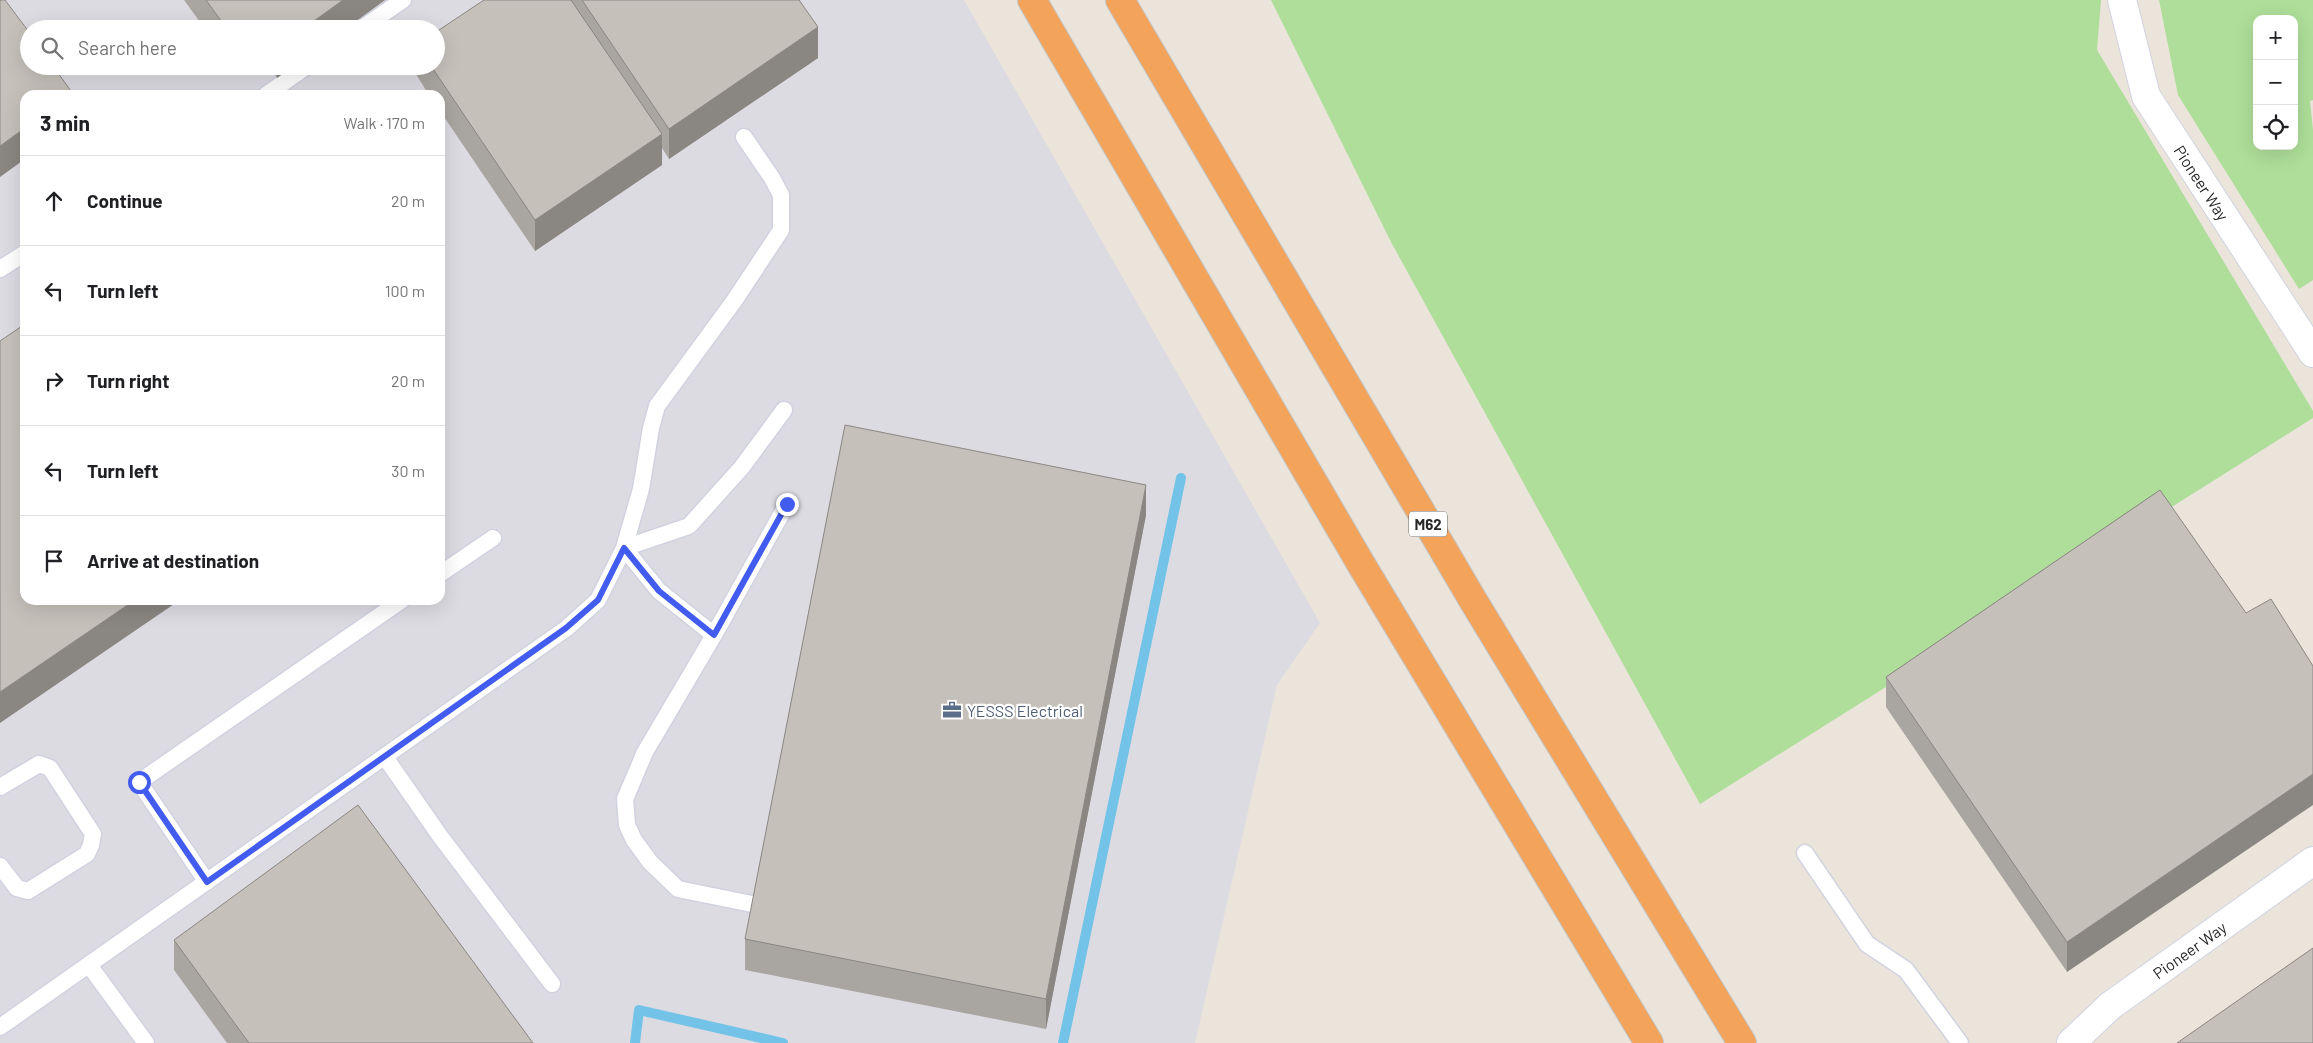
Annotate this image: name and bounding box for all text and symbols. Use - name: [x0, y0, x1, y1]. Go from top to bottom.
- map controls: [2253, 15, 2298, 150]
- button: +: [2253, 15, 2298, 60]
- search box: [20, 20, 445, 75]
- icon: search: [38, 34, 66, 62]
- text: Search here: [78, 36, 177, 59]
- button: −: [2253, 60, 2298, 105]
- button: locate: [2253, 105, 2298, 150]
- text: 3 min: [40, 110, 90, 135]
- text: Walk · 170 m: [343, 113, 425, 132]
- street label: Pioneer Way: [2171, 141, 2234, 224]
- icon: ahead: [40, 187, 68, 215]
- text: Continue: [87, 189, 163, 212]
- text: 20 m: [391, 191, 425, 210]
- icon: left: [40, 277, 68, 305]
- text: Turn left: [87, 279, 158, 302]
- text: 100 m: [385, 281, 425, 300]
- icon: right: [40, 367, 68, 395]
- text: Turn right: [87, 369, 169, 392]
- text: 20 m: [391, 371, 425, 390]
- icon: left: [40, 457, 68, 485]
- text: Turn left: [87, 459, 158, 482]
- text: 30 m: [391, 461, 425, 480]
- route end: [776, 493, 799, 516]
- road number: M62: [1409, 512, 1447, 536]
- icon: arrive: [40, 547, 68, 575]
- text: Arrive at destination: [87, 549, 259, 572]
- office icon: YESSS Electrical: [941, 699, 963, 721]
- place label: YESSS Electrical: [967, 701, 1083, 720]
- route start: [128, 771, 151, 794]
- street label: Pioneer Way: [2149, 916, 2230, 982]

